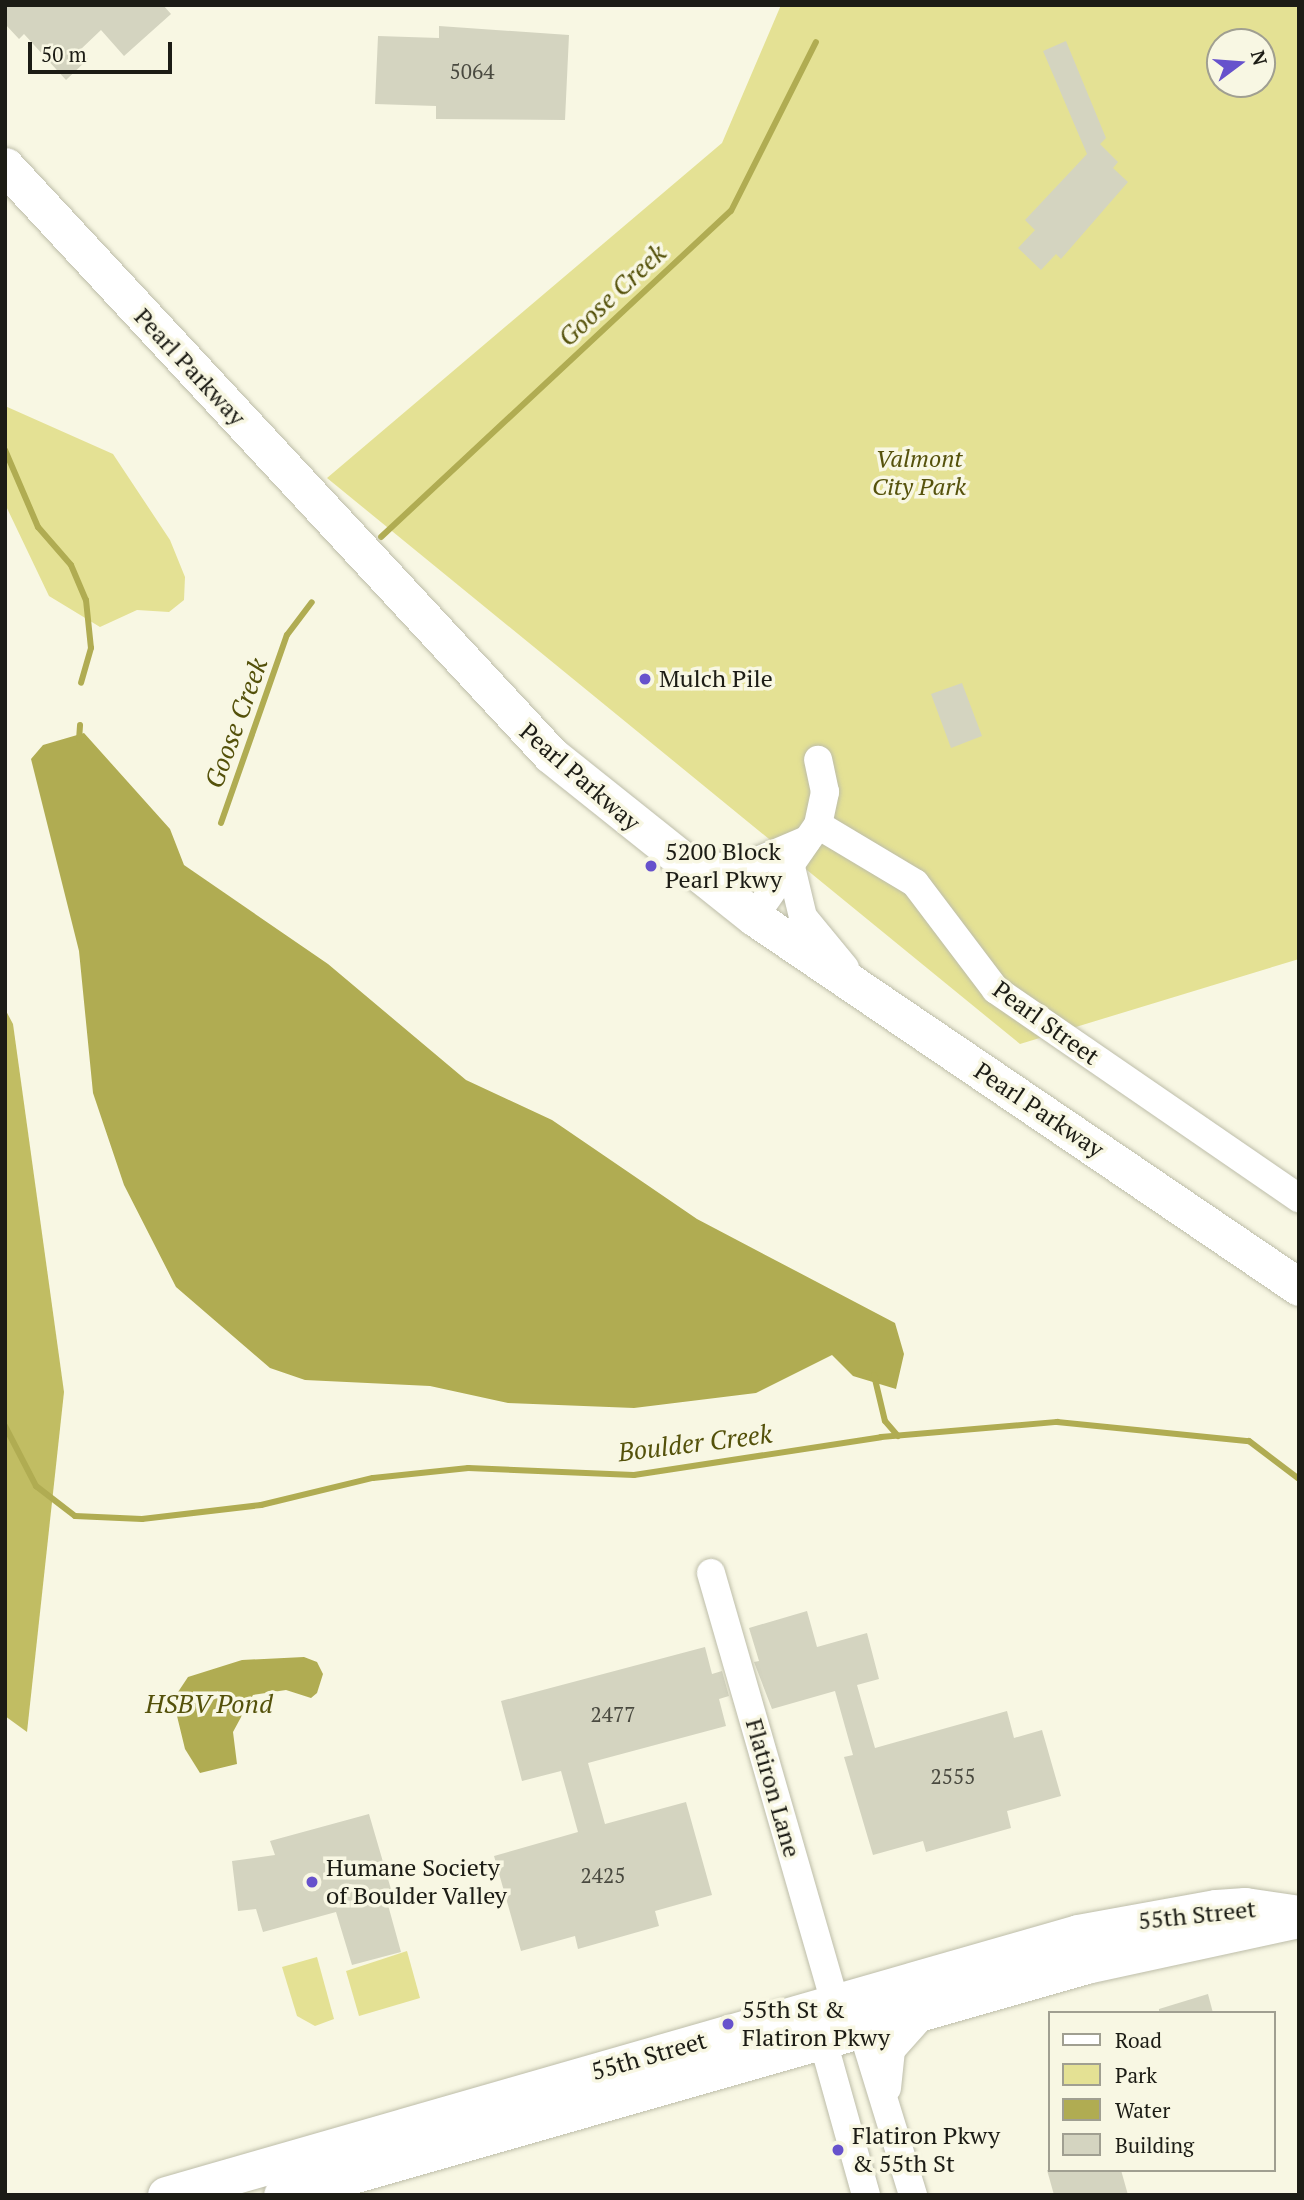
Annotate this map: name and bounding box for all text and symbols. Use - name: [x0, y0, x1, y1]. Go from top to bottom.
- scale bar: [32, 28, 175, 72]
- north arrow: [1206, 28, 1276, 98]
- text: 50 m: [41, 40, 87, 68]
- text: N: [1246, 47, 1274, 68]
- house number: 5064: [450, 58, 494, 84]
- water label: Goose Creek: [552, 237, 672, 353]
- street label: Pearl Parkway: [128, 302, 252, 432]
- park label: Valmont City Park: [872, 445, 966, 501]
- water label: Goose Creek: [198, 654, 274, 792]
- place label: Mulch Pile: [659, 665, 773, 693]
- marker: Mulch Pile: [637, 671, 653, 687]
- street label: Pearl Parkway: [514, 717, 646, 837]
- place label: 5200 Block Pearl Pkwy: [665, 838, 782, 894]
- marker: 5200 Block Pearl Pkwy: [643, 858, 659, 874]
- street label: Pearl Street: [987, 975, 1105, 1071]
- street label: Pearl Parkway: [969, 1056, 1109, 1164]
- water label: Boulder Creek: [616, 1418, 774, 1468]
- water label: HSBV Pond: [145, 1688, 273, 1720]
- house number: 2477: [591, 1701, 635, 1727]
- street label: Flatiron Lane: [739, 1715, 807, 1861]
- house number: 2555: [931, 1763, 975, 1789]
- place label: Humane Society of Boulder Valley: [326, 1854, 508, 1910]
- house number: 2425: [581, 1862, 625, 1888]
- marker: Humane Society of Boulder Valley: [304, 1874, 320, 1890]
- street label: 55th Street: [1137, 1894, 1257, 1936]
- place label: 55th St & Flatiron Pkwy: [742, 1996, 890, 2052]
- legend: [1048, 2011, 1276, 2172]
- marker: 55th St & Flatiron Pkwy: [720, 2016, 736, 2032]
- street label: 55th Street: [588, 2026, 710, 2086]
- text: Road: [1115, 2026, 1162, 2054]
- text: Park: [1115, 2061, 1157, 2089]
- text: Water: [1115, 2096, 1170, 2124]
- place label: Flatiron Pkwy & 55th St: [852, 2122, 1000, 2178]
- text: Building: [1115, 2131, 1194, 2159]
- marker: Flatiron Pkwy & 55th St: [830, 2142, 846, 2158]

